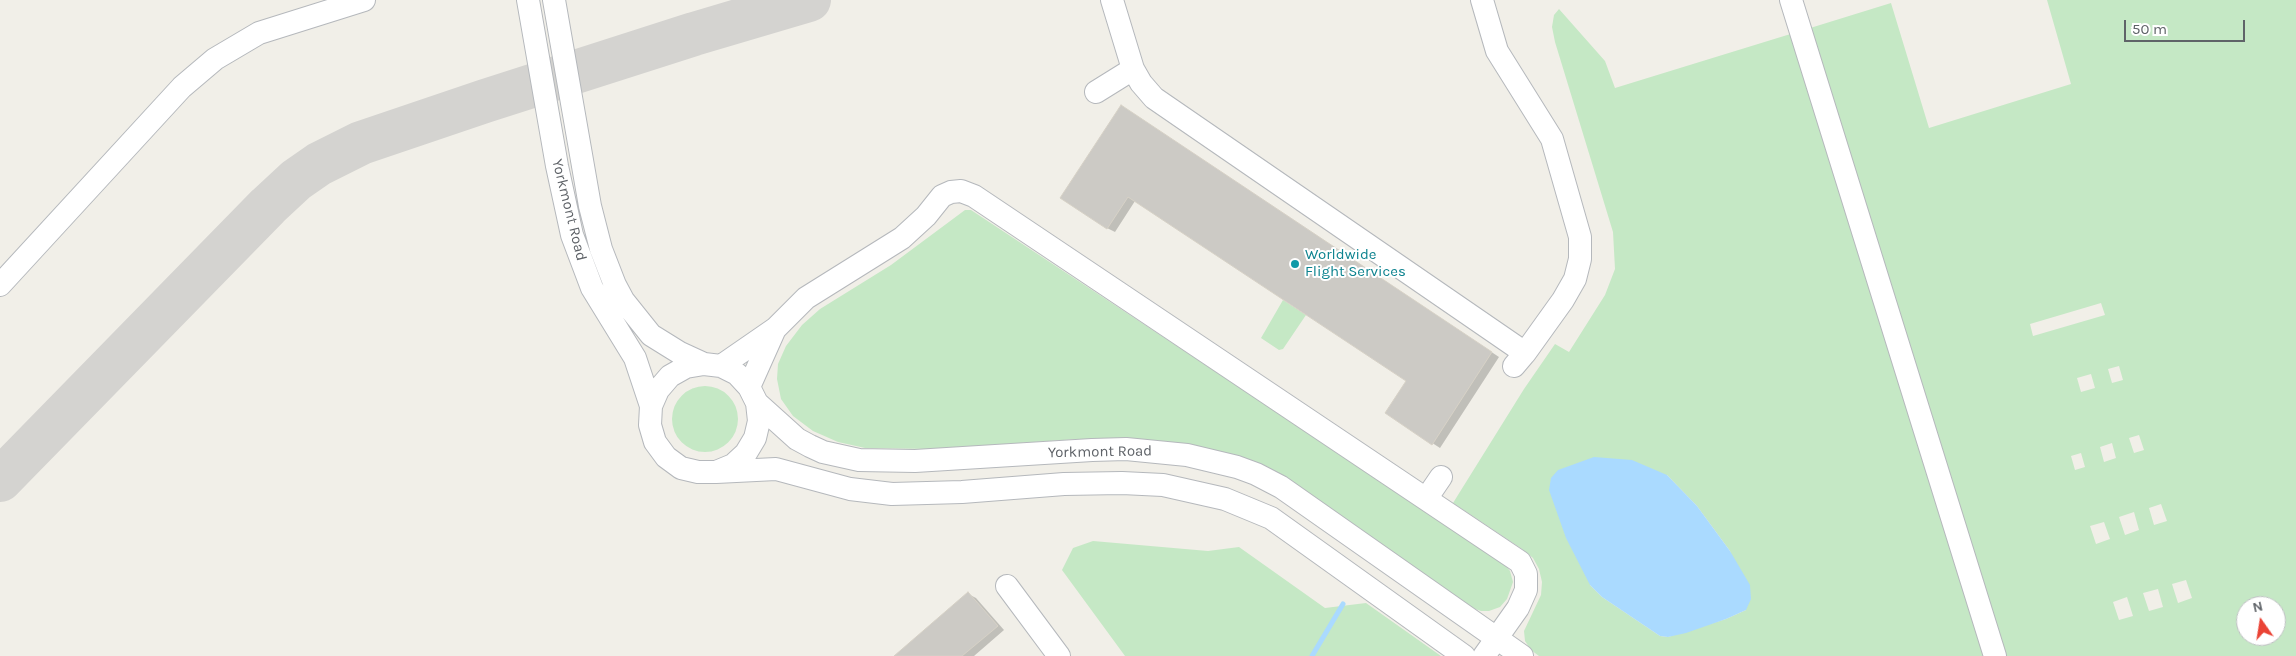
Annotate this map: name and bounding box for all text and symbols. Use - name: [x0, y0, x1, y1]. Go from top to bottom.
- scale bar: [2126, 10, 2247, 42]
- text: 50 m: [2132, 20, 2167, 38]
- street label: Yorkmont Road: [548, 157, 590, 263]
- place label: Worldwide Flight Services: [1305, 246, 1406, 281]
- marker: Worldwide Flight Services: [1289, 258, 1301, 270]
- street label: Yorkmont Road: [1048, 442, 1152, 462]
- north arrow: [2236, 596, 2286, 646]
- text: N: [2251, 597, 2265, 616]

